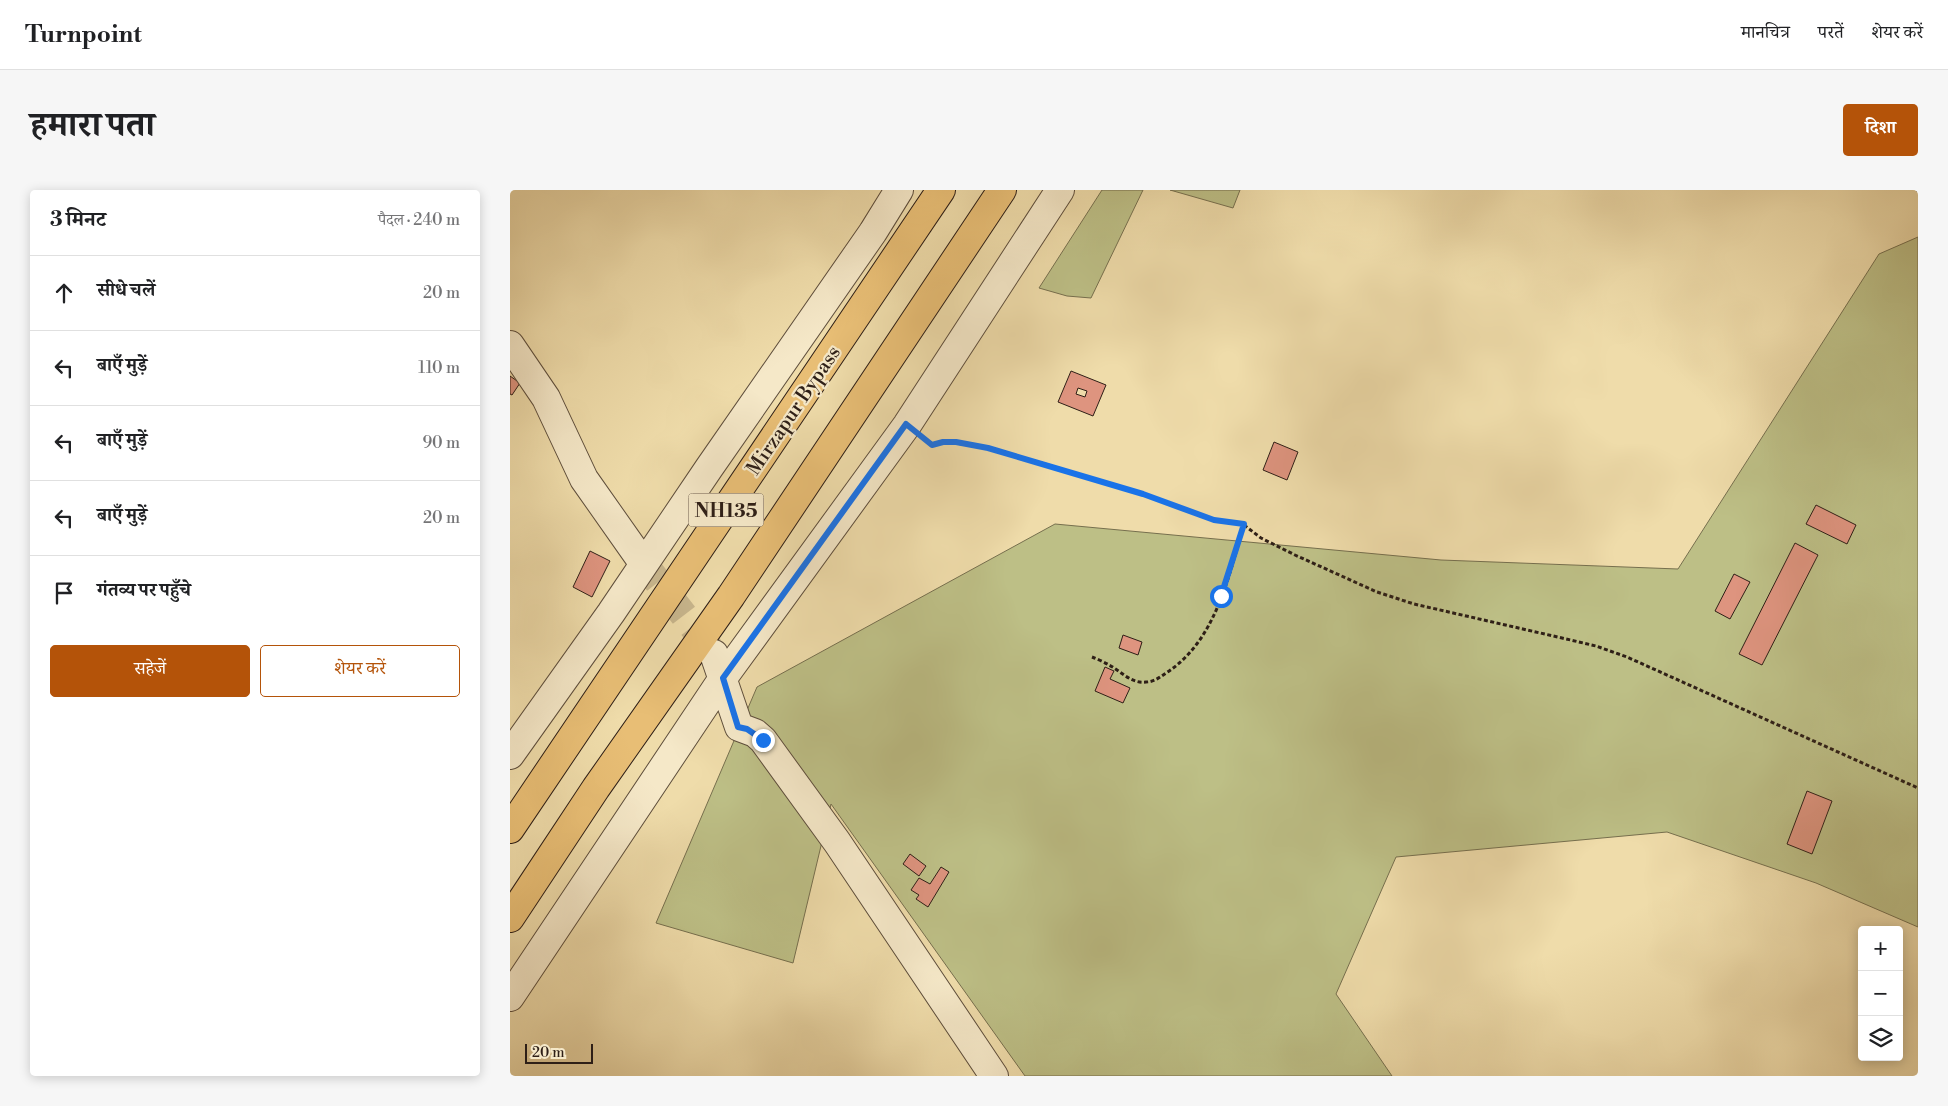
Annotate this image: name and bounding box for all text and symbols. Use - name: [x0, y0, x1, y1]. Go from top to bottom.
- text: Turnpoint: [25, 20, 142, 50]
- text: मानचित्र: [1741, 21, 1790, 44]
- text: परतें: [1818, 21, 1844, 44]
- text: शेयर करें: [1872, 21, 1923, 44]
- text: हमारा पता: [30, 104, 155, 147]
- button: दिशा: [1843, 104, 1918, 156]
- text: 3 मिनट: [50, 207, 106, 233]
- text: पैदल · 240 m: [378, 210, 460, 230]
- text: सीधे चलें: [97, 278, 155, 302]
- icon: ahead: [50, 279, 78, 307]
- text: 20 m: [423, 283, 460, 303]
- street label: Mirzapur Bypass: [742, 341, 847, 480]
- text: बाएँ मुड़ें: [97, 353, 147, 377]
- icon: left: [50, 354, 78, 382]
- text: 110 m: [418, 358, 460, 378]
- text: बाएँ मुड़ें: [97, 428, 147, 452]
- icon: left: [50, 429, 78, 457]
- text: 90 m: [422, 433, 460, 453]
- road number: NH135: [688, 494, 764, 526]
- text: बाएँ मुड़ें: [97, 503, 147, 527]
- icon: left: [50, 504, 78, 532]
- text: 20 m: [423, 508, 460, 528]
- text: गंतव्य पर पहुँचे: [97, 578, 191, 602]
- icon: arrive: [50, 579, 78, 607]
- route start: [1210, 585, 1233, 608]
- button: सहेजें: [50, 645, 250, 697]
- button: शेयर करें: [260, 645, 460, 697]
- route end: [752, 729, 775, 752]
- map controls: [1858, 926, 1903, 1061]
- button: +: [1858, 926, 1903, 971]
- button: −: [1858, 971, 1903, 1016]
- button: layers: [1858, 1016, 1903, 1061]
- scale bar: [525, 1041, 592, 1064]
- text: 20 m: [532, 1044, 564, 1062]

